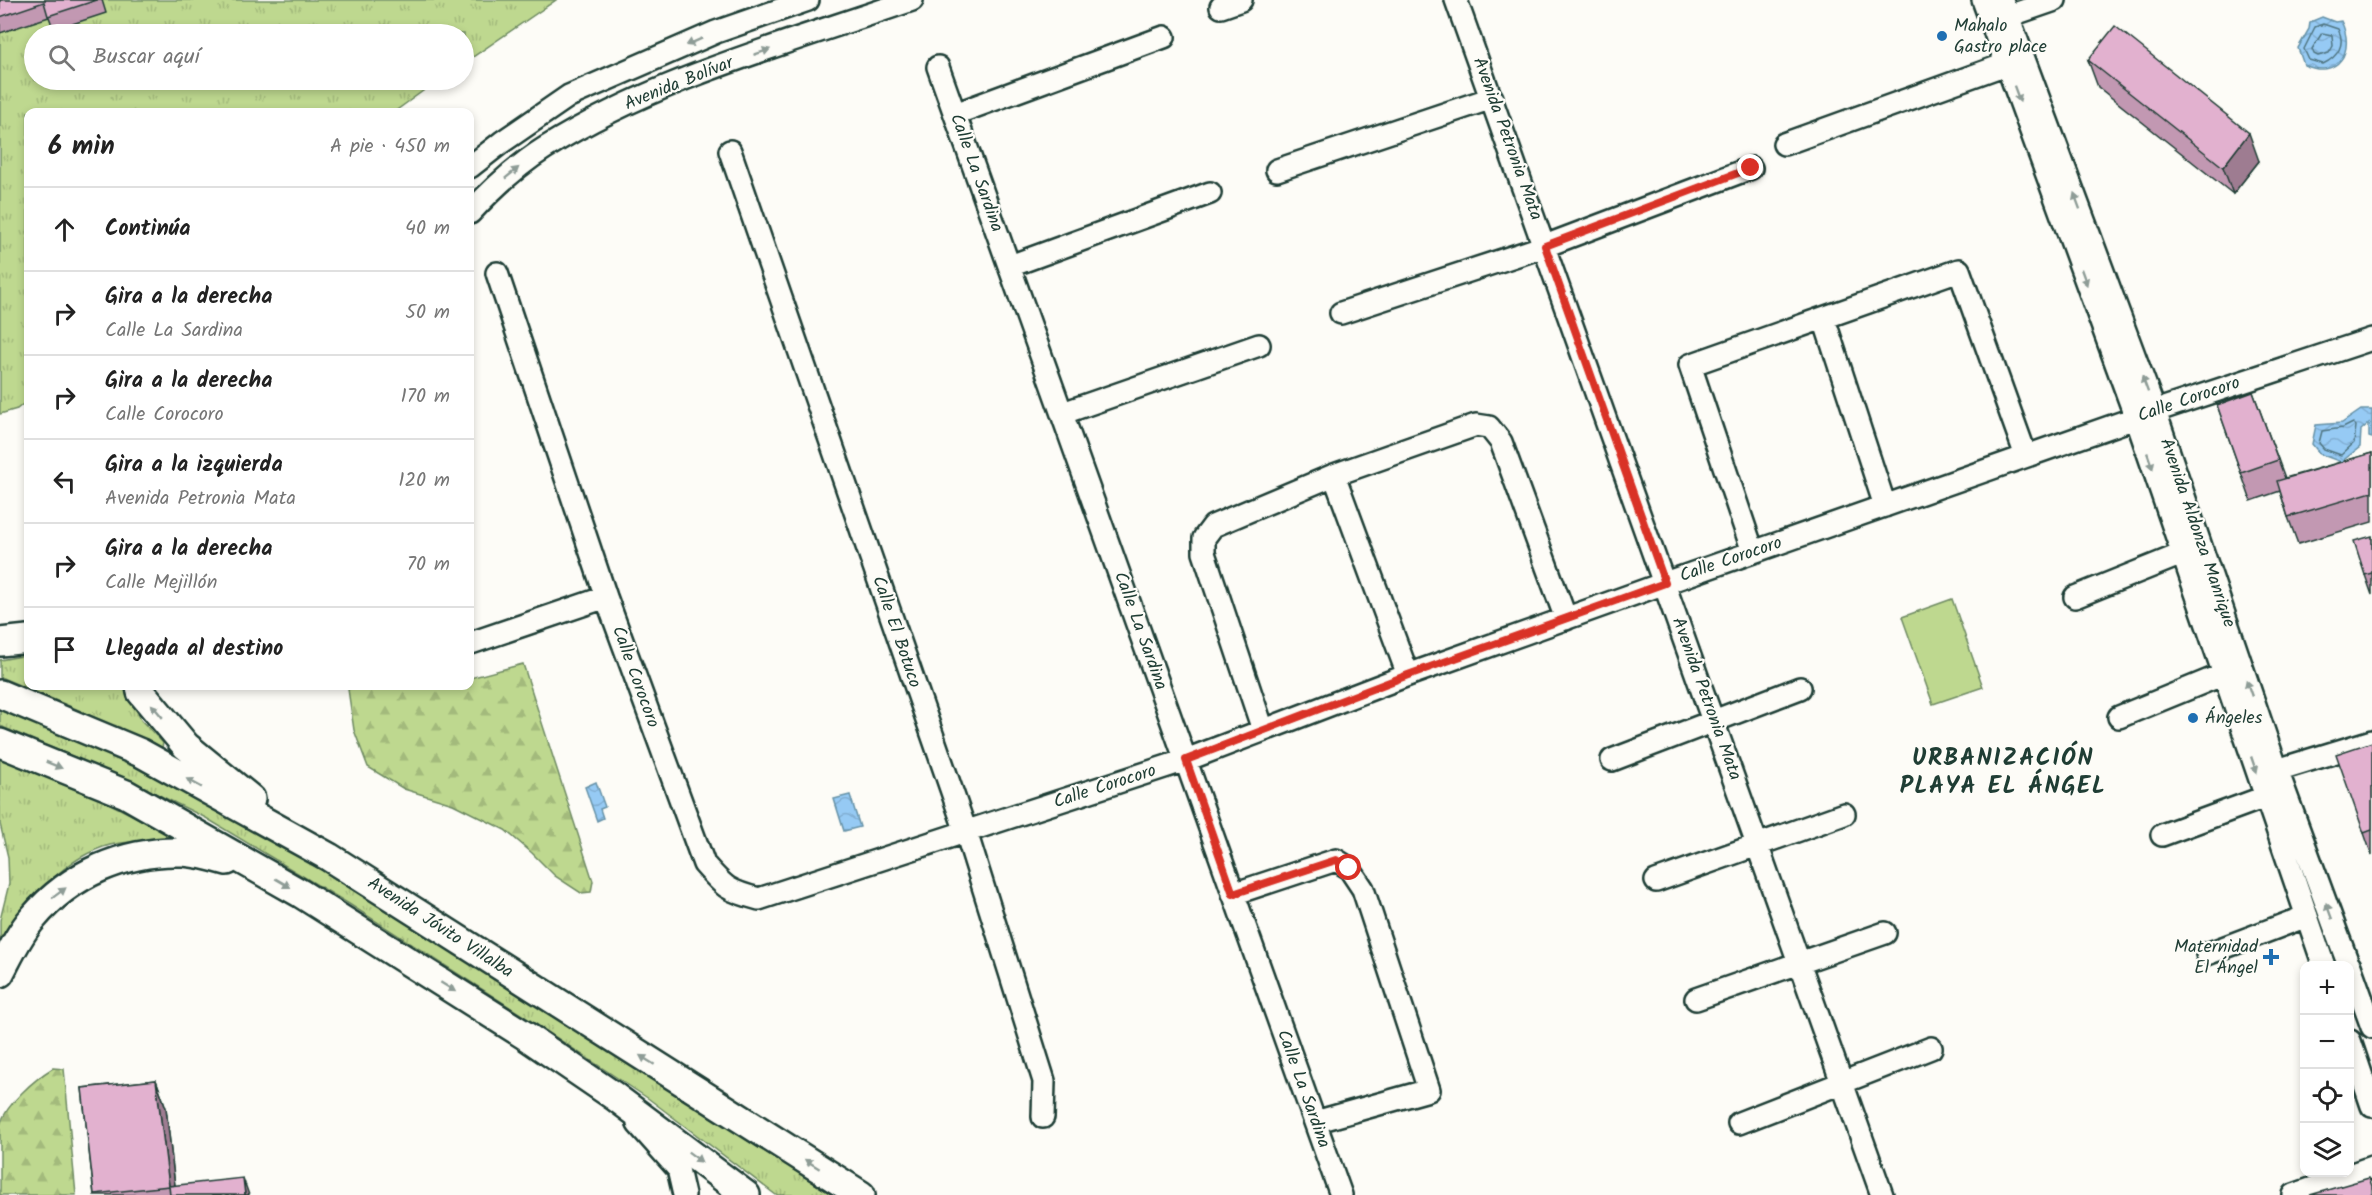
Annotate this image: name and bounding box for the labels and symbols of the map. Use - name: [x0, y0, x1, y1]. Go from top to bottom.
- place label: Mahalo Gastro place: [1954, 12, 2047, 62]
- marker: Mahalo Gastro place: [1935, 29, 1949, 43]
- one-way arrow: [685, 38, 702, 47]
- one-way arrow: [753, 46, 771, 56]
- street label: Avenida Bolívar: [620, 49, 739, 119]
- street label: Avenida Petronia Mata: [1464, 53, 1550, 225]
- one-way arrow: [2013, 85, 2023, 103]
- street label: Calle La Sardina: [941, 110, 1011, 236]
- route end: [1737, 154, 1763, 180]
- one-way arrow: [505, 168, 520, 180]
- one-way arrow: [2072, 192, 2081, 210]
- one-way arrow: [2080, 269, 2090, 287]
- street label: Calle Corocoro: [2134, 369, 2244, 431]
- one-way arrow: [2140, 375, 2149, 393]
- street label: Avenida Aldonza Manrique: [2151, 434, 2243, 632]
- one-way arrow: [2146, 452, 2156, 470]
- street label: Calle Corocoro: [1676, 529, 1786, 591]
- street label: Calle La Sardina: [1105, 568, 1175, 694]
- street label: Calle El Botuco: [863, 572, 929, 692]
- street label: Avenida Petronia Mata: [1663, 613, 1749, 785]
- street label: Calle Corocoro: [603, 622, 667, 732]
- one-way arrow: [2244, 678, 2254, 696]
- one-way arrow: [151, 704, 164, 719]
- place label: Ángeles: [2205, 704, 2263, 733]
- marker: Ángeles: [2186, 711, 2200, 725]
- district label: URBANIZACIÓN PLAYA EL ÁNGEL: [1900, 739, 2106, 806]
- one-way arrow: [2250, 756, 2260, 774]
- street label: Calle Corocoro: [1050, 757, 1160, 817]
- one-way arrow: [45, 761, 63, 770]
- one-way arrow: [185, 778, 202, 788]
- route start: [1335, 854, 1361, 880]
- street label: Avenida Jóvito Villalba: [361, 870, 519, 986]
- one-way arrow: [275, 878, 292, 888]
- one-way arrow: [51, 886, 67, 899]
- one-way arrow: [2324, 901, 2334, 919]
- place label: Maternidad El Ángel: [2174, 933, 2259, 983]
- marker: Maternidad El Ángel: [2262, 948, 2280, 966]
- one-way arrow: [440, 981, 456, 992]
- street label: Calle La Sardina: [1268, 1026, 1338, 1152]
- one-way arrow: [639, 1055, 655, 1066]
- one-way arrow: [686, 1151, 702, 1163]
- one-way arrow: [804, 1159, 820, 1170]

